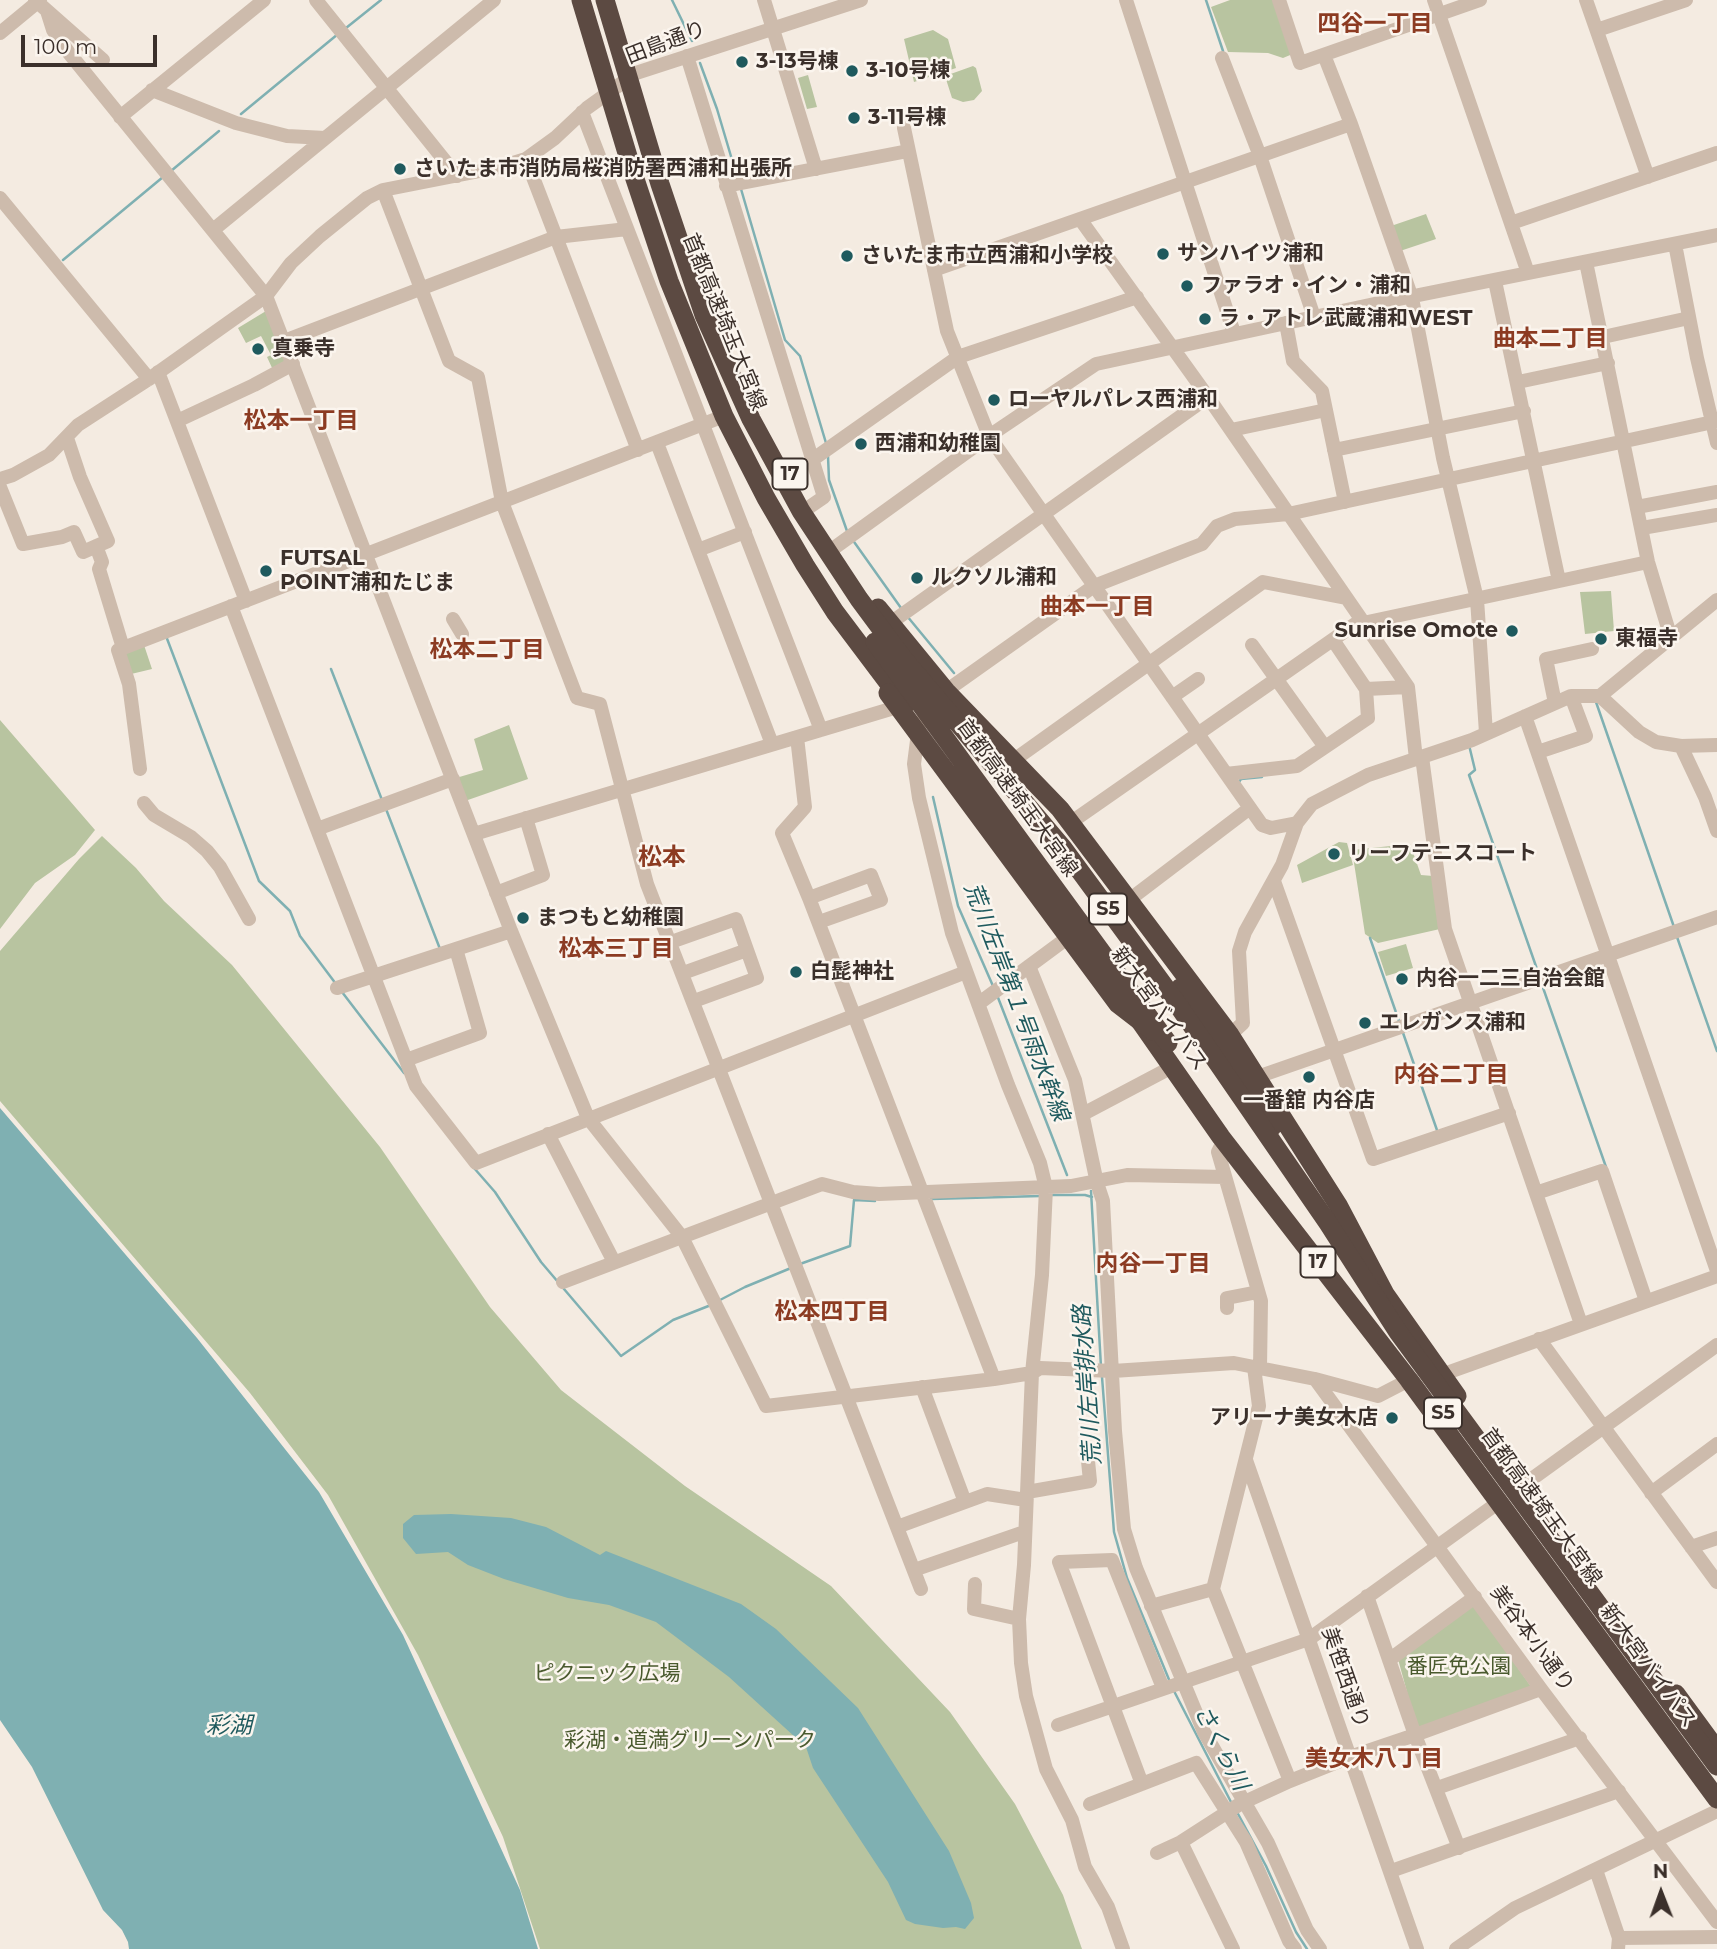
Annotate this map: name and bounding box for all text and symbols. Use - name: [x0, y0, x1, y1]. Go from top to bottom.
- district label: 四谷一丁目: [1318, 10, 1432, 38]
- street label: 田島通り: [622, 16, 710, 70]
- scale bar: [24, 21, 161, 65]
- text: 100 m: [34, 34, 97, 59]
- place label: 3-13号棟: [756, 49, 839, 75]
- marker: 3-13号棟: [734, 54, 750, 70]
- place label: 3-10号棟: [866, 58, 951, 84]
- marker: 3-10号棟: [844, 63, 860, 79]
- place label: 3-11号棟: [868, 105, 947, 131]
- marker: 3-11号棟: [846, 110, 862, 126]
- place label: さいたま市消防局桜消防署西浦和出張所: [414, 156, 792, 182]
- marker: さいたま市消防局桜消防署西浦和出張所: [392, 161, 408, 177]
- street label: 首都高速埼玉大宮線: [677, 230, 771, 414]
- place label: サンハイツ浦和: [1177, 241, 1324, 267]
- place label: さいたま市立西浦和小学校: [861, 243, 1113, 269]
- marker: サンハイツ浦和: [1155, 246, 1171, 262]
- marker: さいたま市立西浦和小学校: [839, 248, 855, 264]
- place label: ファラオ・イン・浦和: [1201, 273, 1411, 299]
- marker: ファラオ・イン・浦和: [1179, 278, 1195, 294]
- place label: ラ・アトレ武蔵浦和WEST: [1219, 306, 1472, 332]
- marker: ラ・アトレ武蔵浦和WEST: [1197, 311, 1213, 327]
- district label: 曲本二丁目: [1493, 325, 1607, 353]
- place label: 真乗寺: [272, 336, 335, 362]
- marker: 真乗寺: [250, 341, 266, 357]
- place label: ローヤルパレス西浦和: [1008, 387, 1218, 413]
- marker: ローヤルパレス西浦和: [986, 392, 1002, 408]
- district label: 松本一丁目: [244, 407, 358, 435]
- place label: 西浦和幼稚園: [875, 431, 1001, 457]
- marker: 西浦和幼稚園: [853, 436, 869, 452]
- road number: 17: [772, 458, 808, 489]
- place label: FUTSAL POINT浦和たじま: [280, 546, 455, 596]
- marker: FUTSAL POINT浦和たじま: [258, 563, 274, 579]
- place label: ルクソル浦和: [931, 565, 1057, 591]
- marker: ルクソル浦和: [909, 570, 925, 586]
- district label: 曲本一丁目: [1040, 593, 1154, 621]
- place label: Sunrise Omote: [1334, 618, 1498, 644]
- marker: Sunrise Omote: [1504, 623, 1520, 639]
- place label: 東福寺: [1615, 626, 1678, 652]
- marker: 東福寺: [1593, 631, 1609, 647]
- district label: 松本二丁目: [430, 636, 544, 664]
- street label: 首都高速埼玉大宮線: [951, 714, 1083, 882]
- place label: リーフテニスコート: [1348, 841, 1537, 867]
- district label: 松本: [638, 844, 686, 872]
- marker: リーフテニスコート: [1326, 846, 1342, 862]
- water label: 荒川左岸第１号雨水幹線: [958, 879, 1074, 1125]
- road number: S5: [1089, 894, 1127, 925]
- place label: まつもと幼稚園: [537, 905, 684, 931]
- marker: まつもと幼稚園: [515, 910, 531, 926]
- district label: 松本三丁目: [559, 935, 673, 963]
- street label: 新大宮バイパス: [1106, 942, 1212, 1076]
- place label: 白髭神社: [810, 959, 894, 985]
- marker: 白髭神社: [788, 964, 804, 980]
- place label: 内谷一二三自治会館: [1416, 966, 1605, 992]
- marker: 内谷一二三自治会館: [1394, 971, 1410, 987]
- place label: エレガンス浦和: [1379, 1010, 1526, 1036]
- marker: エレガンス浦和: [1357, 1015, 1373, 1031]
- district label: 内谷二丁目: [1394, 1061, 1508, 1089]
- marker: 一番舘 内谷店: [1301, 1069, 1317, 1085]
- place label: 一番舘 内谷店: [1243, 1088, 1375, 1114]
- road number: 17: [1300, 1246, 1336, 1278]
- district label: 内谷一丁目: [1096, 1250, 1210, 1278]
- district label: 松本四丁目: [775, 1298, 889, 1326]
- water label: 荒川左岸排水路: [1069, 1304, 1107, 1466]
- road number: S5: [1424, 1398, 1462, 1428]
- place label: アリーナ美女木店: [1210, 1405, 1378, 1431]
- marker: アリーナ美女木店: [1384, 1410, 1400, 1426]
- street label: 首都高速埼玉大宮線: [1475, 1423, 1607, 1591]
- street label: 美谷本小通り: [1485, 1581, 1579, 1697]
- street label: 新大宮バイパス: [1595, 1599, 1701, 1733]
- street label: 美笹西通り: [1316, 1624, 1374, 1732]
- park label: 番匠免公園: [1407, 1654, 1511, 1680]
- park label: ピクニック広場: [534, 1661, 680, 1687]
- water label: さくら川: [1188, 1701, 1254, 1795]
- water label: 彩湖: [206, 1712, 252, 1740]
- park label: 彩湖・道満グリーンパーク: [564, 1728, 816, 1754]
- district label: 美女木八丁目: [1305, 1745, 1443, 1773]
- north arrow: [1626, 1858, 1696, 1928]
- text: N: [1653, 1860, 1668, 1883]

